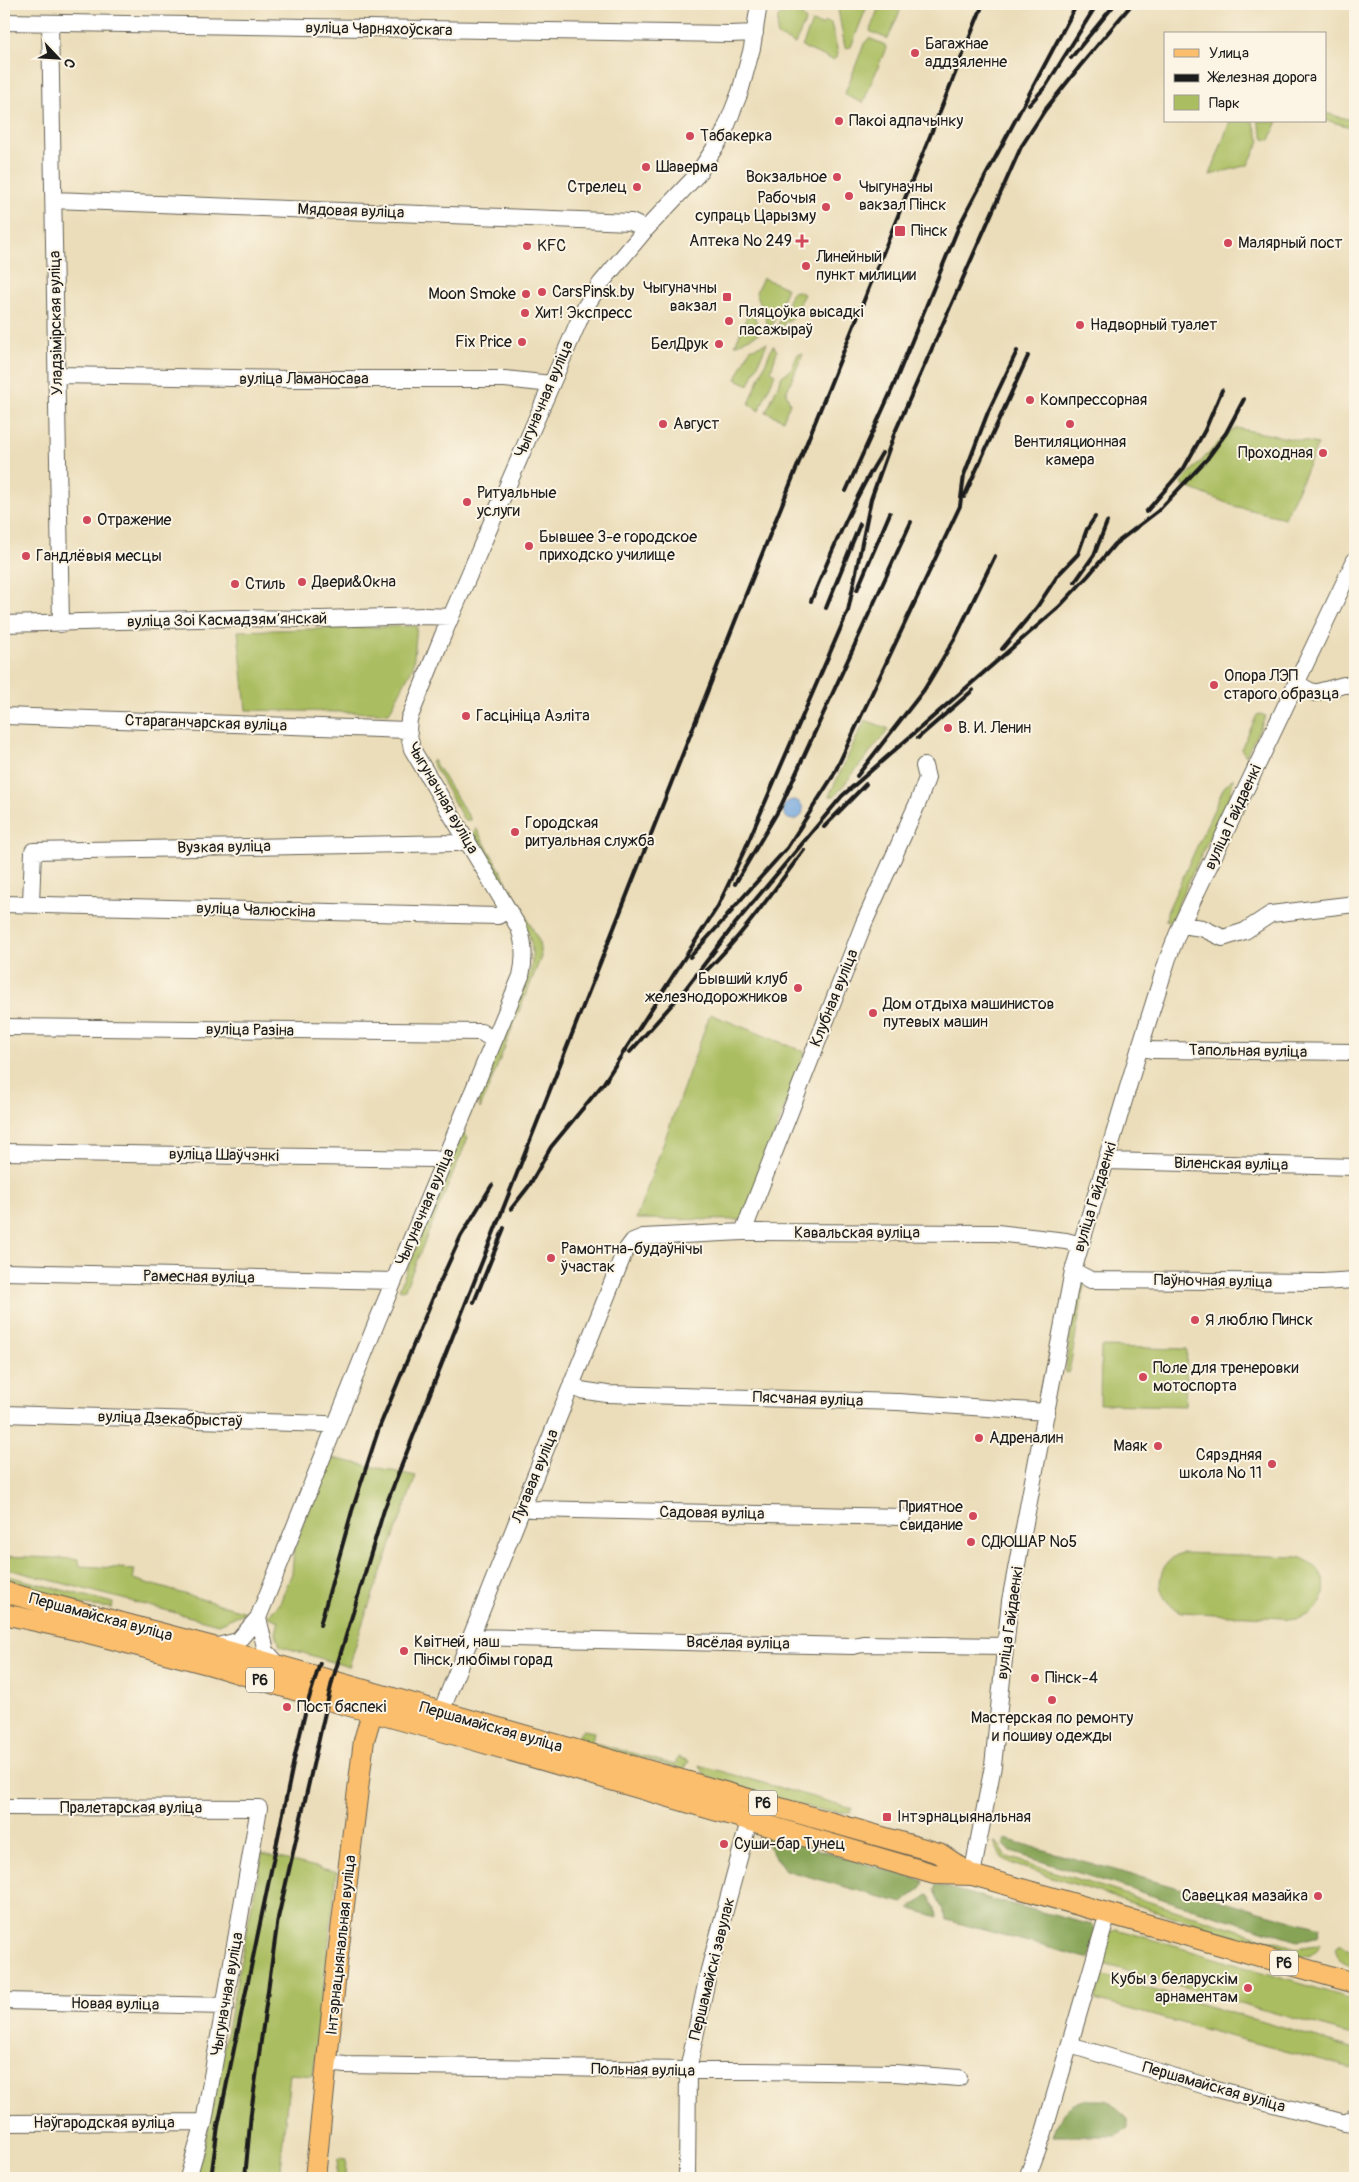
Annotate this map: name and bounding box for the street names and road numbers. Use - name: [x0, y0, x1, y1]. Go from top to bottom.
- street label: вуліца Чарняхоўскага: [305, 18, 453, 40]
- street label: Мядовая вуліца: [297, 199, 405, 223]
- street label: Уладзімірская вуліца: [45, 250, 67, 396]
- street label: Чыгуначная вуліца: [510, 337, 578, 461]
- street label: вуліца Ламаносава: [239, 369, 369, 389]
- street label: вуліца Зоі Касмадзямʼянскай: [127, 608, 327, 632]
- street label: Стараганчарская вуліца: [124, 710, 288, 736]
- street label: Чыгуначная вуліца: [403, 739, 483, 857]
- street label: вуліца Гайдаенкі: [1200, 761, 1266, 873]
- street label: Вузкая вуліца: [177, 836, 271, 858]
- street label: вуліца Чалюскіна: [196, 898, 316, 922]
- street label: Клубная вуліца: [805, 946, 863, 1050]
- street label: вуліца Разіна: [206, 1019, 294, 1041]
- street label: Тапольная вуліца: [1188, 1040, 1308, 1062]
- street label: вуліца Гайдаенкі: [1069, 1140, 1121, 1254]
- street label: вуліца Шаўчэнкі: [169, 1144, 279, 1166]
- street label: Чыгуначная вуліца: [391, 1145, 459, 1269]
- street label: Віленская вуліца: [1174, 1153, 1288, 1175]
- street label: Кавальская вуліца: [794, 1223, 920, 1243]
- street label: Рамесная вуліца: [143, 1266, 255, 1288]
- street label: Паўночная вуліца: [1154, 1270, 1272, 1292]
- street label: Пясчаная вуліца: [752, 1387, 864, 1411]
- street label: вуліца Дзекабрыстаў: [97, 1406, 243, 1432]
- street label: Лугавая вуліца: [507, 1426, 563, 1527]
- street label: Садовая вуліца: [659, 1502, 765, 1524]
- street label: вуліца Гайдаенкі: [992, 1565, 1028, 1681]
- street label: Першамайская вуліца: [27, 1588, 175, 1646]
- street label: Вясёлая вуліца: [686, 1632, 790, 1654]
- road number: Р6: [246, 1668, 274, 1692]
- street label: Першамайская вуліца: [417, 1697, 565, 1757]
- road number: Р6: [749, 1790, 777, 1816]
- street label: Пралетарская вуліца: [60, 1798, 202, 1818]
- street label: Інтэрнацыянальная вуліца: [322, 1854, 360, 2036]
- street label: Першамайскі завулак: [685, 1896, 739, 2042]
- street label: Чыгуначная вуліца: [206, 1930, 248, 2058]
- road number: Р6: [1270, 1950, 1298, 1976]
- street label: Новая вуліца: [71, 1993, 159, 2015]
- street label: Першамайская вуліца: [1140, 2057, 1288, 2117]
- street label: Польная вуліца: [591, 2059, 695, 2081]
- street label: Наўгародская вуліца: [33, 2113, 175, 2133]

